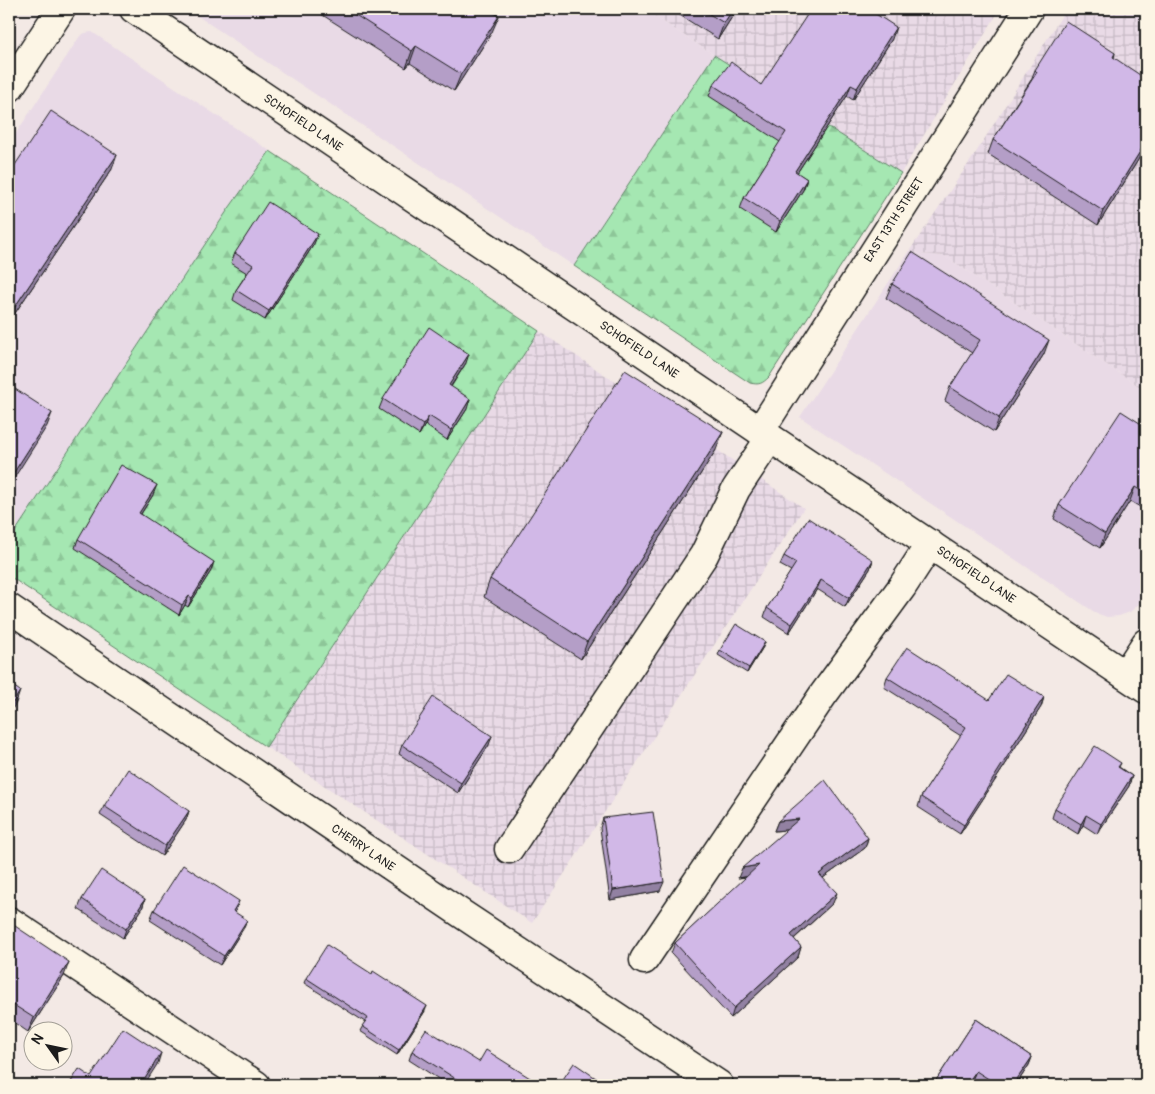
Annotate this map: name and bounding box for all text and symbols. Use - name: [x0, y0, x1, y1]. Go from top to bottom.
- street label: SCHOFIELD LANE: [261, 91, 345, 155]
- street label: EAST 13TH STREET: [861, 174, 927, 265]
- street label: SCHOFIELD LANE: [597, 318, 681, 382]
- street label: SCHOFIELD LANE: [934, 543, 1018, 607]
- street label: CHERRY LANE: [328, 821, 398, 875]
- north arrow: [22, 1022, 72, 1072]
- text: N: [28, 1031, 47, 1048]

